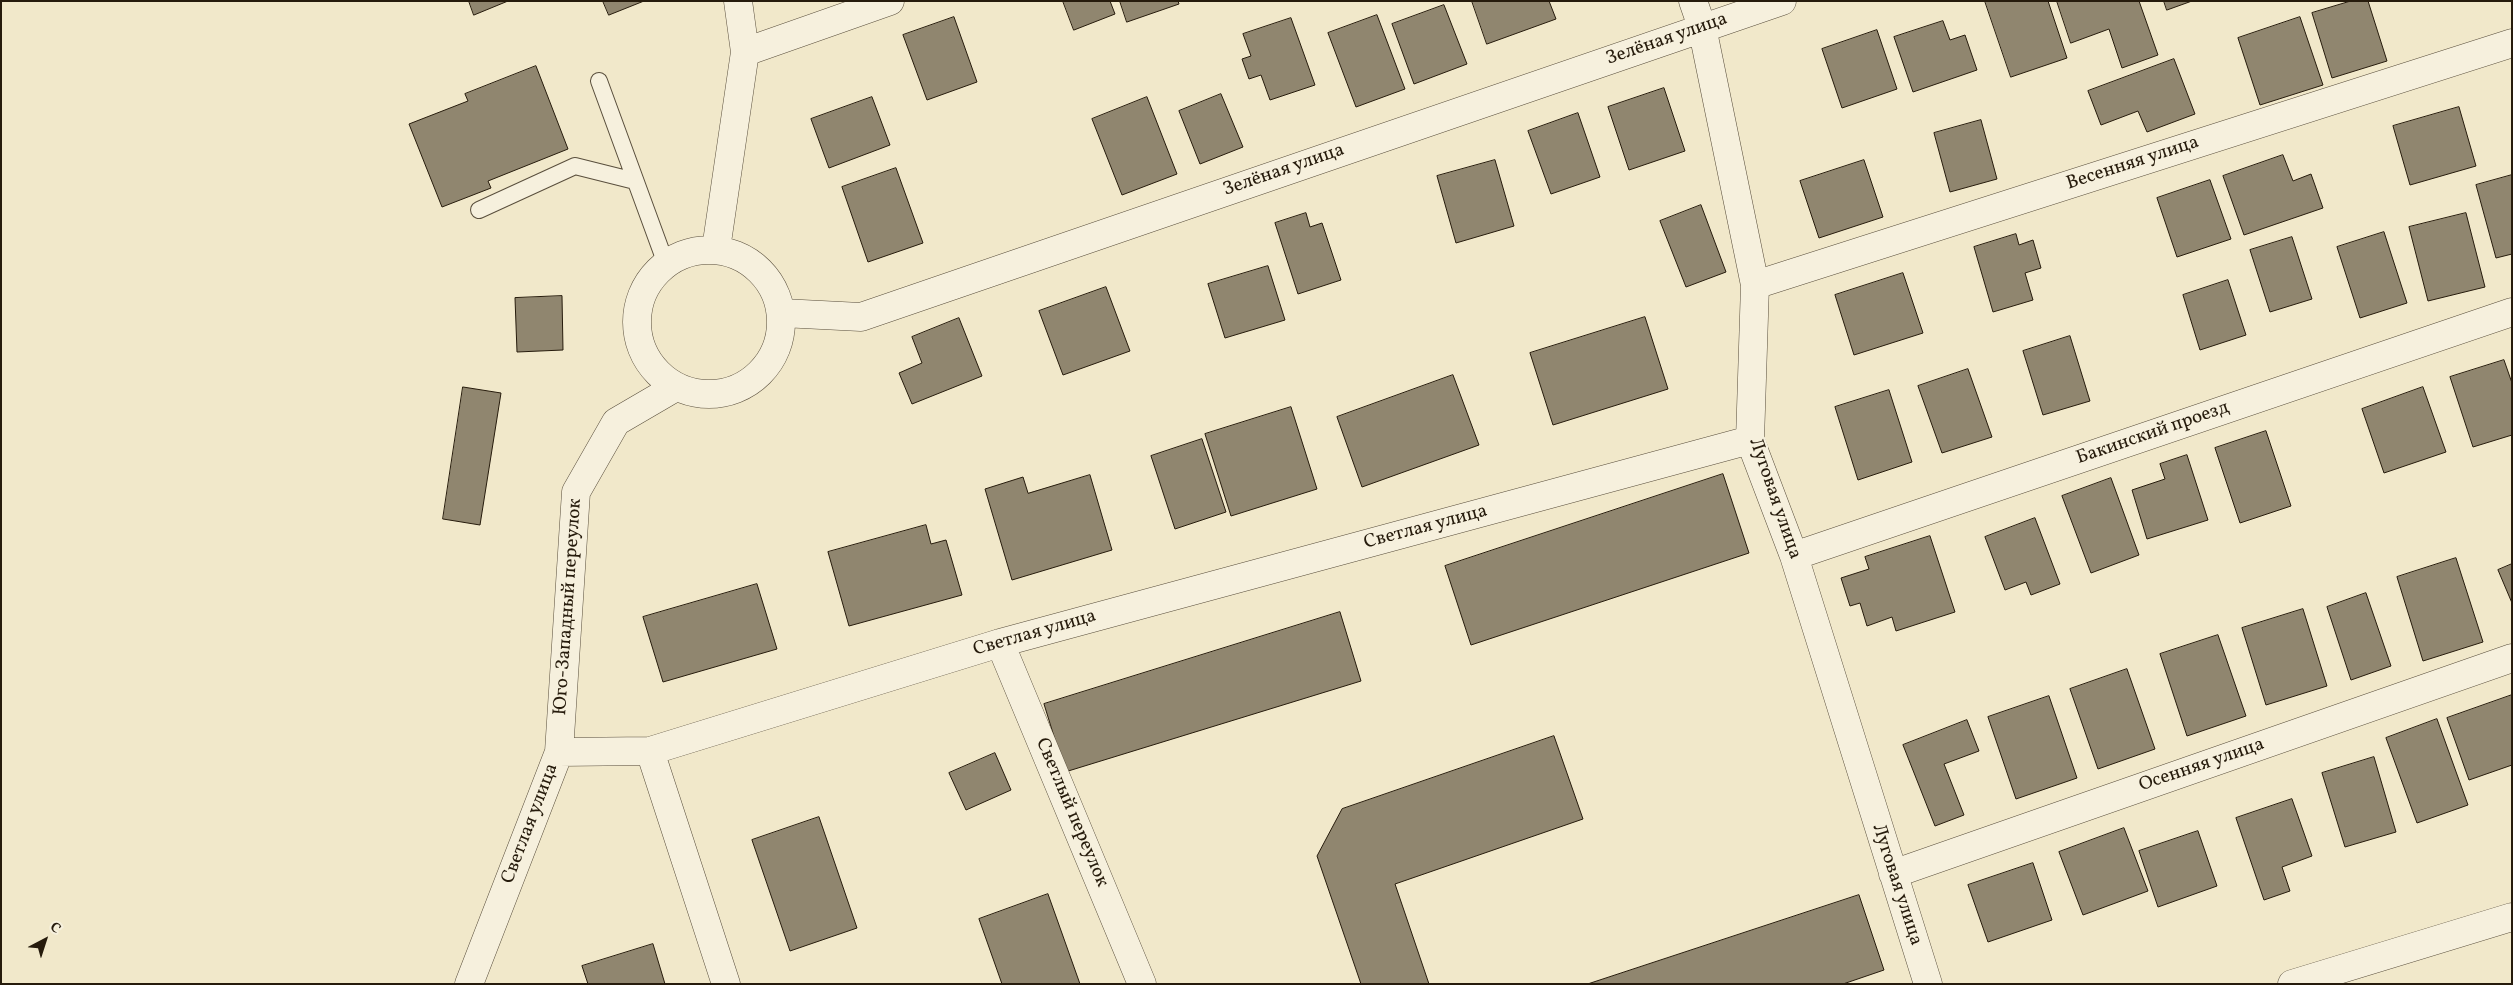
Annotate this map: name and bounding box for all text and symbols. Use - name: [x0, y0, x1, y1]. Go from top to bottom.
- street label: Зелёная улица: [1603, 9, 1731, 71]
- street label: Весенняя улица: [2064, 132, 2202, 196]
- street label: Зелёная улица: [1220, 140, 1348, 202]
- street label: Бакинский проезд: [2074, 397, 2232, 471]
- street label: Луговая улица: [1743, 436, 1805, 562]
- street label: Юго-Западный переулок: [550, 498, 588, 716]
- street label: Светлая улица: [1362, 501, 1490, 555]
- street label: Светлая улица: [971, 606, 1099, 662]
- street label: Осенняя улица: [2136, 734, 2268, 798]
- street label: Светлый переулок: [1029, 735, 1113, 891]
- street label: Светлая улица: [498, 761, 564, 887]
- street label: Луговая улица: [1866, 821, 1926, 949]
- north arrow: [20, 915, 70, 965]
- text: С: [45, 918, 65, 938]

